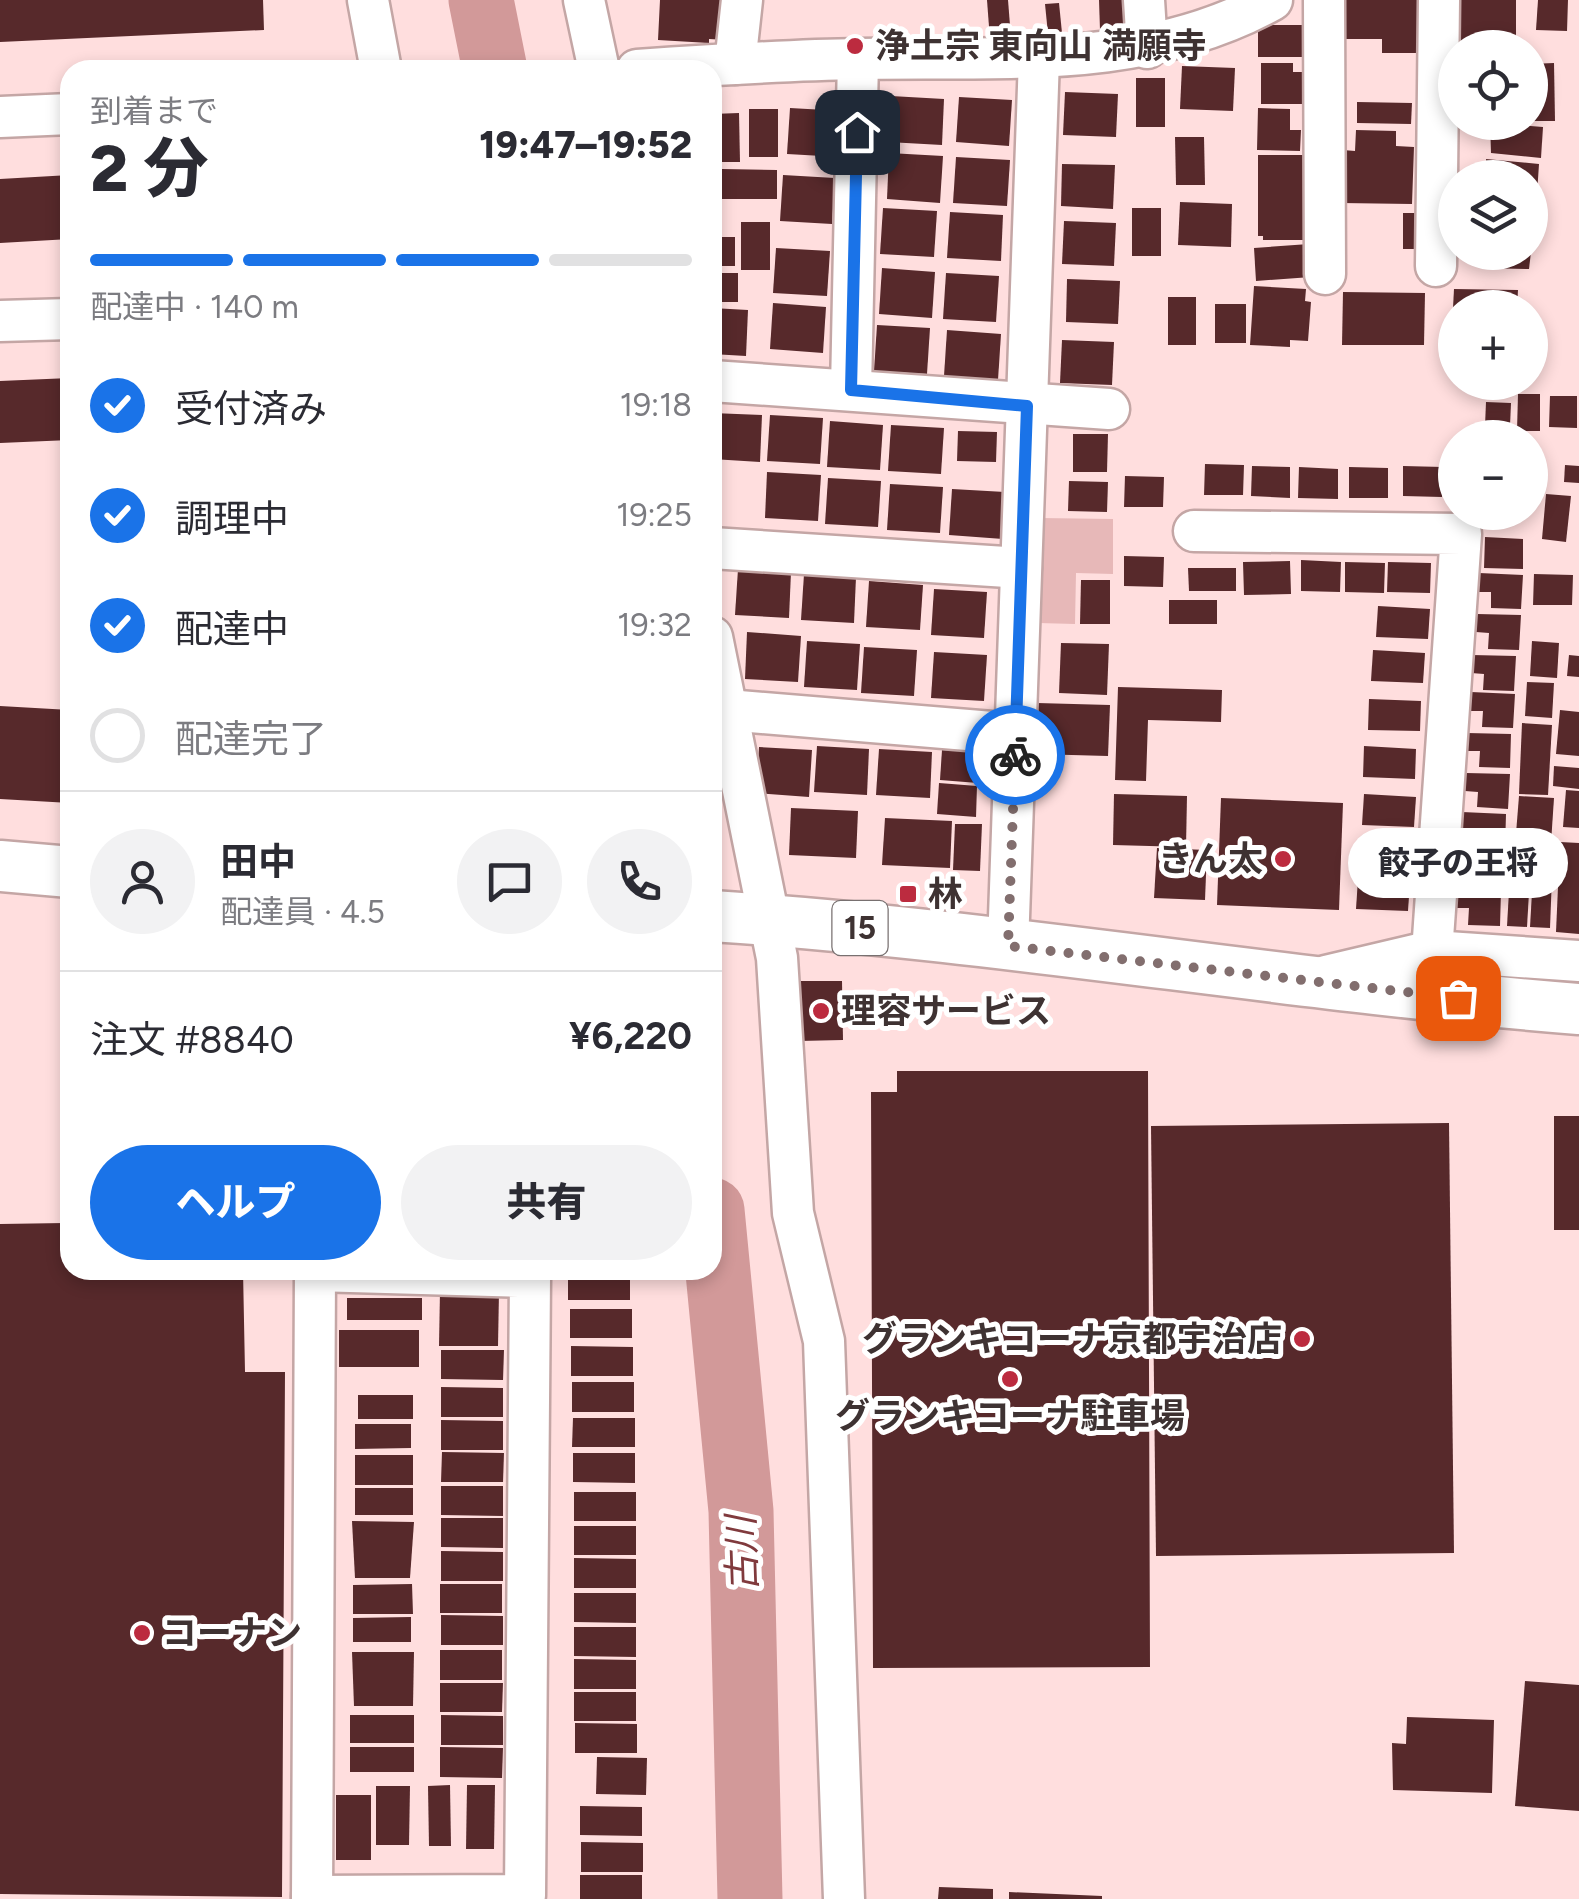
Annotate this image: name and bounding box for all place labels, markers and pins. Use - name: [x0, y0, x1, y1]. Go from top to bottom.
- place label: 浄土宗 東向山 満願寺: [875, 25, 1207, 67]
- marker: 浄土宗 東向山 満願寺: [844, 35, 866, 57]
- pin: [815, 90, 900, 175]
- callout: 餃子の王将: [1348, 828, 1568, 898]
- place label: きん太: [1158, 838, 1263, 880]
- marker: きん太: [1272, 848, 1294, 870]
- place label: 林: [928, 873, 963, 915]
- marker: 林: [897, 883, 919, 905]
- pin: [1416, 956, 1501, 1041]
- place label: 理容サービス: [841, 990, 1051, 1032]
- marker: 理容サービス: [810, 1000, 832, 1022]
- place label: グランキコーナ京都宇治店: [862, 1318, 1282, 1360]
- marker: グランキコーナ京都宇治店: [1291, 1328, 1313, 1350]
- marker: グランキコーナ駐車場: [999, 1368, 1021, 1390]
- place label: グランキコーナ駐車場: [835, 1395, 1185, 1437]
- place label: コーナン: [162, 1612, 302, 1654]
- marker: コーナン: [131, 1622, 153, 1644]

